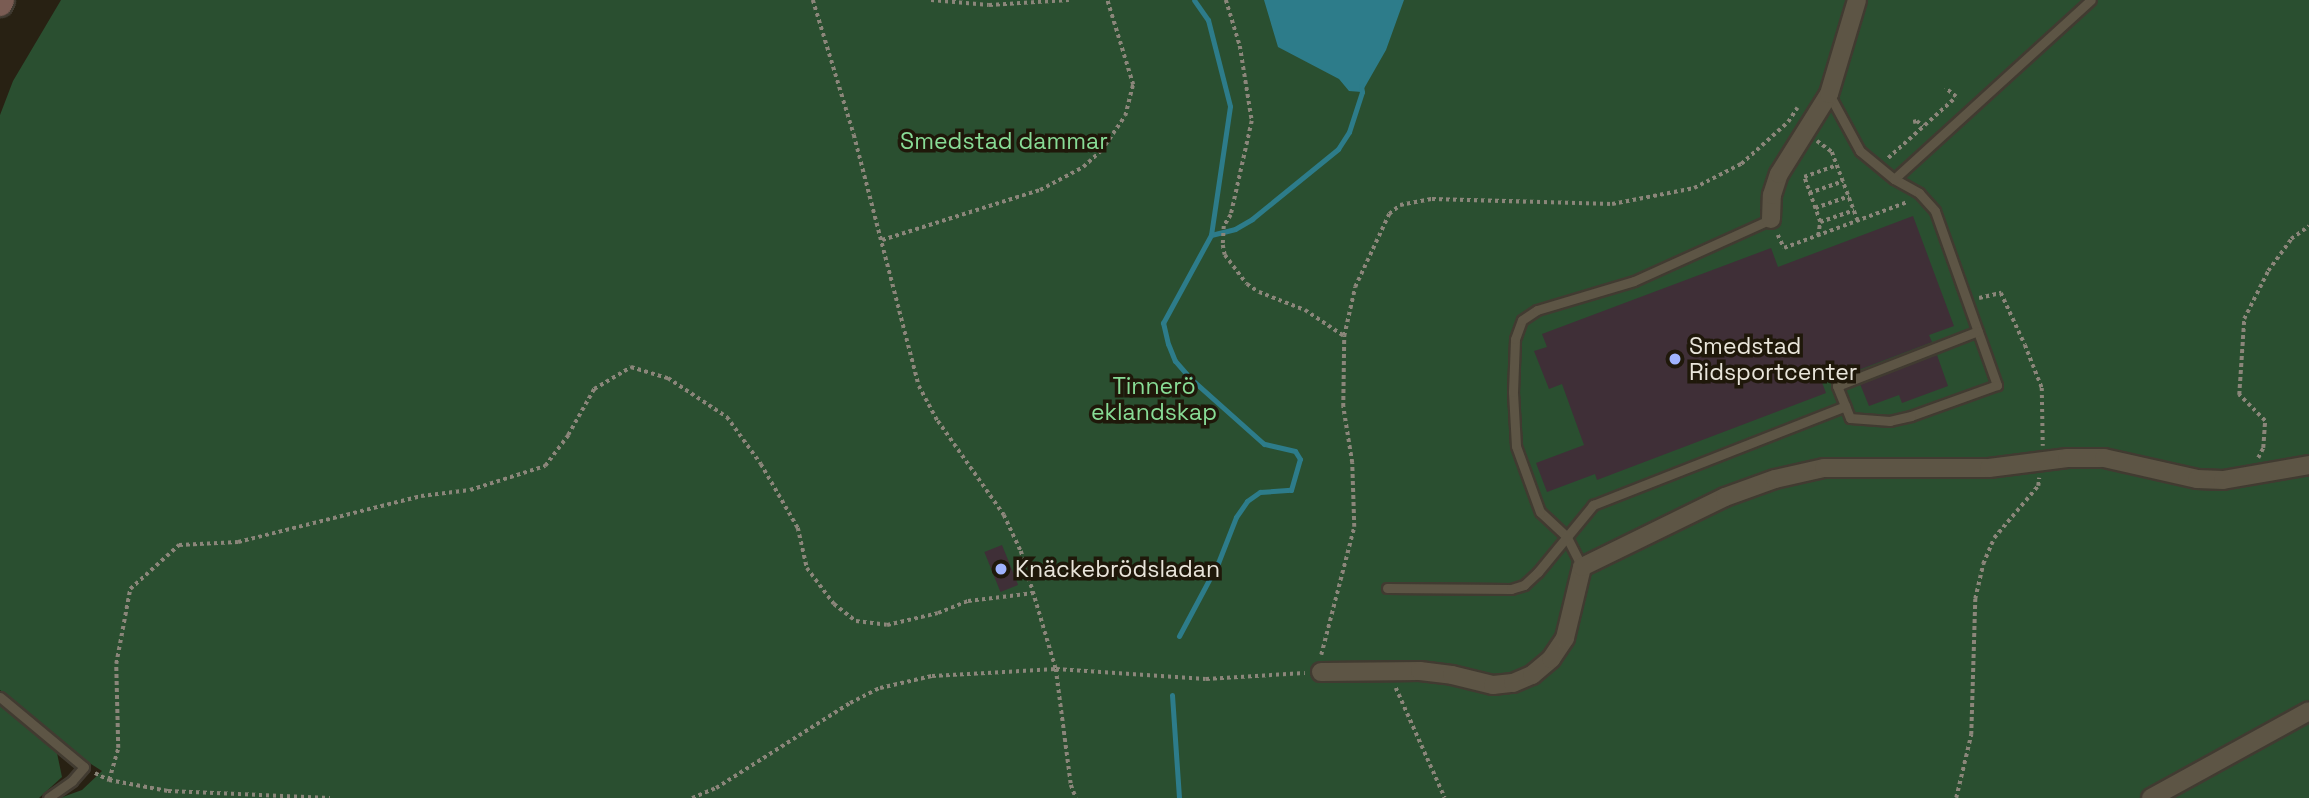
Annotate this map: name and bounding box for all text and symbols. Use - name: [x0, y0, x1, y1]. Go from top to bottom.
- park label: Smedstad dammar: [900, 127, 1108, 155]
- place label: Smedstad Ridsportcenter: [1689, 332, 1858, 386]
- marker: Smedstad Ridsportcenter: [1667, 351, 1683, 367]
- park label: Tinnerö eklandskap: [1091, 372, 1217, 426]
- place label: Knäckebrödsladan: [1015, 555, 1220, 583]
- marker: Knäckebrödsladan: [993, 561, 1009, 577]

